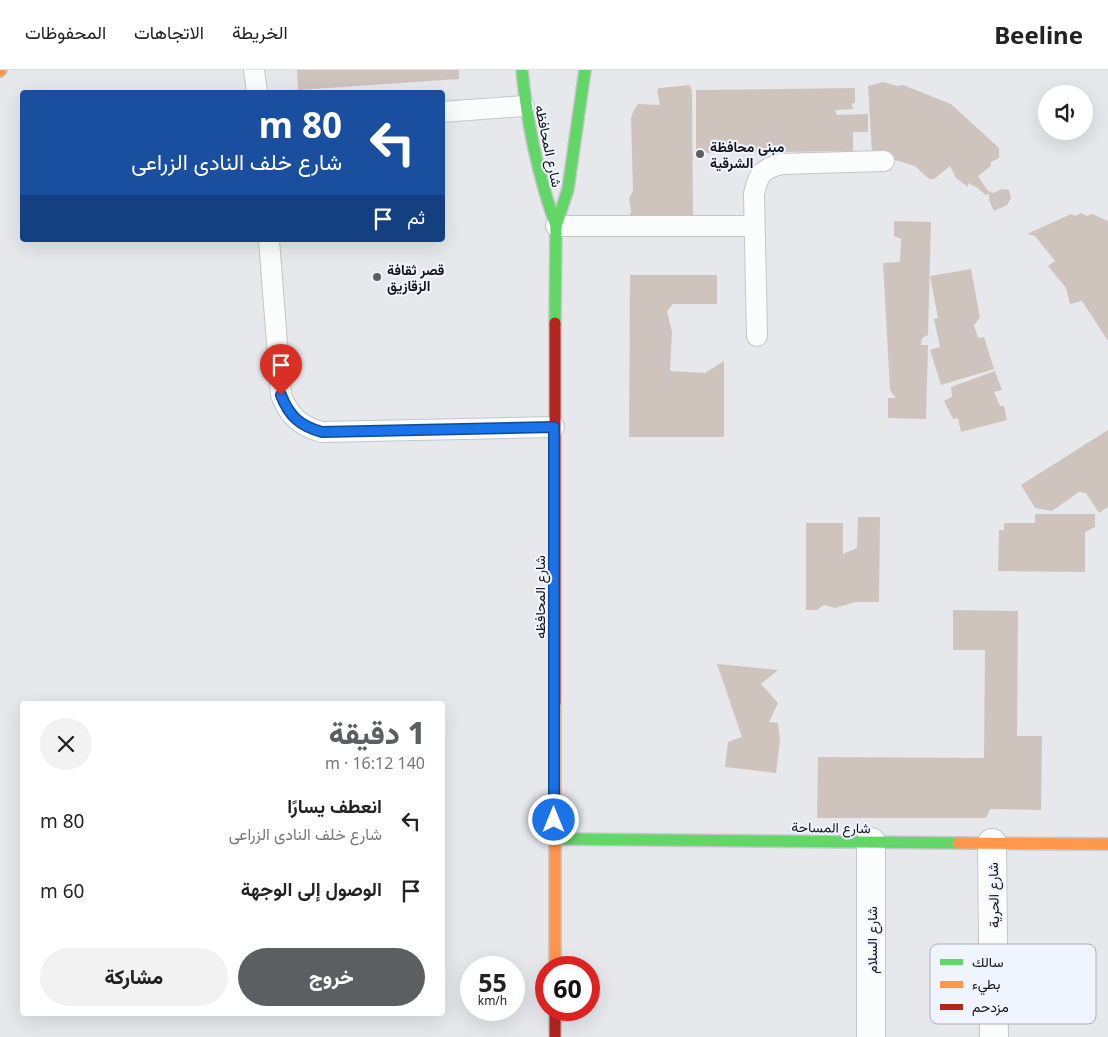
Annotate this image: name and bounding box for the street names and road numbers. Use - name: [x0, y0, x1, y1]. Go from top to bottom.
- street label: شارع المحافظه: [529, 103, 567, 189]
- street label: شارع المحافظه: [530, 555, 551, 639]
- street label: شارع المساحة: [791, 817, 871, 839]
- street label: شارع الحرية: [983, 862, 1005, 928]
- street label: شارع السلام: [862, 906, 883, 974]

